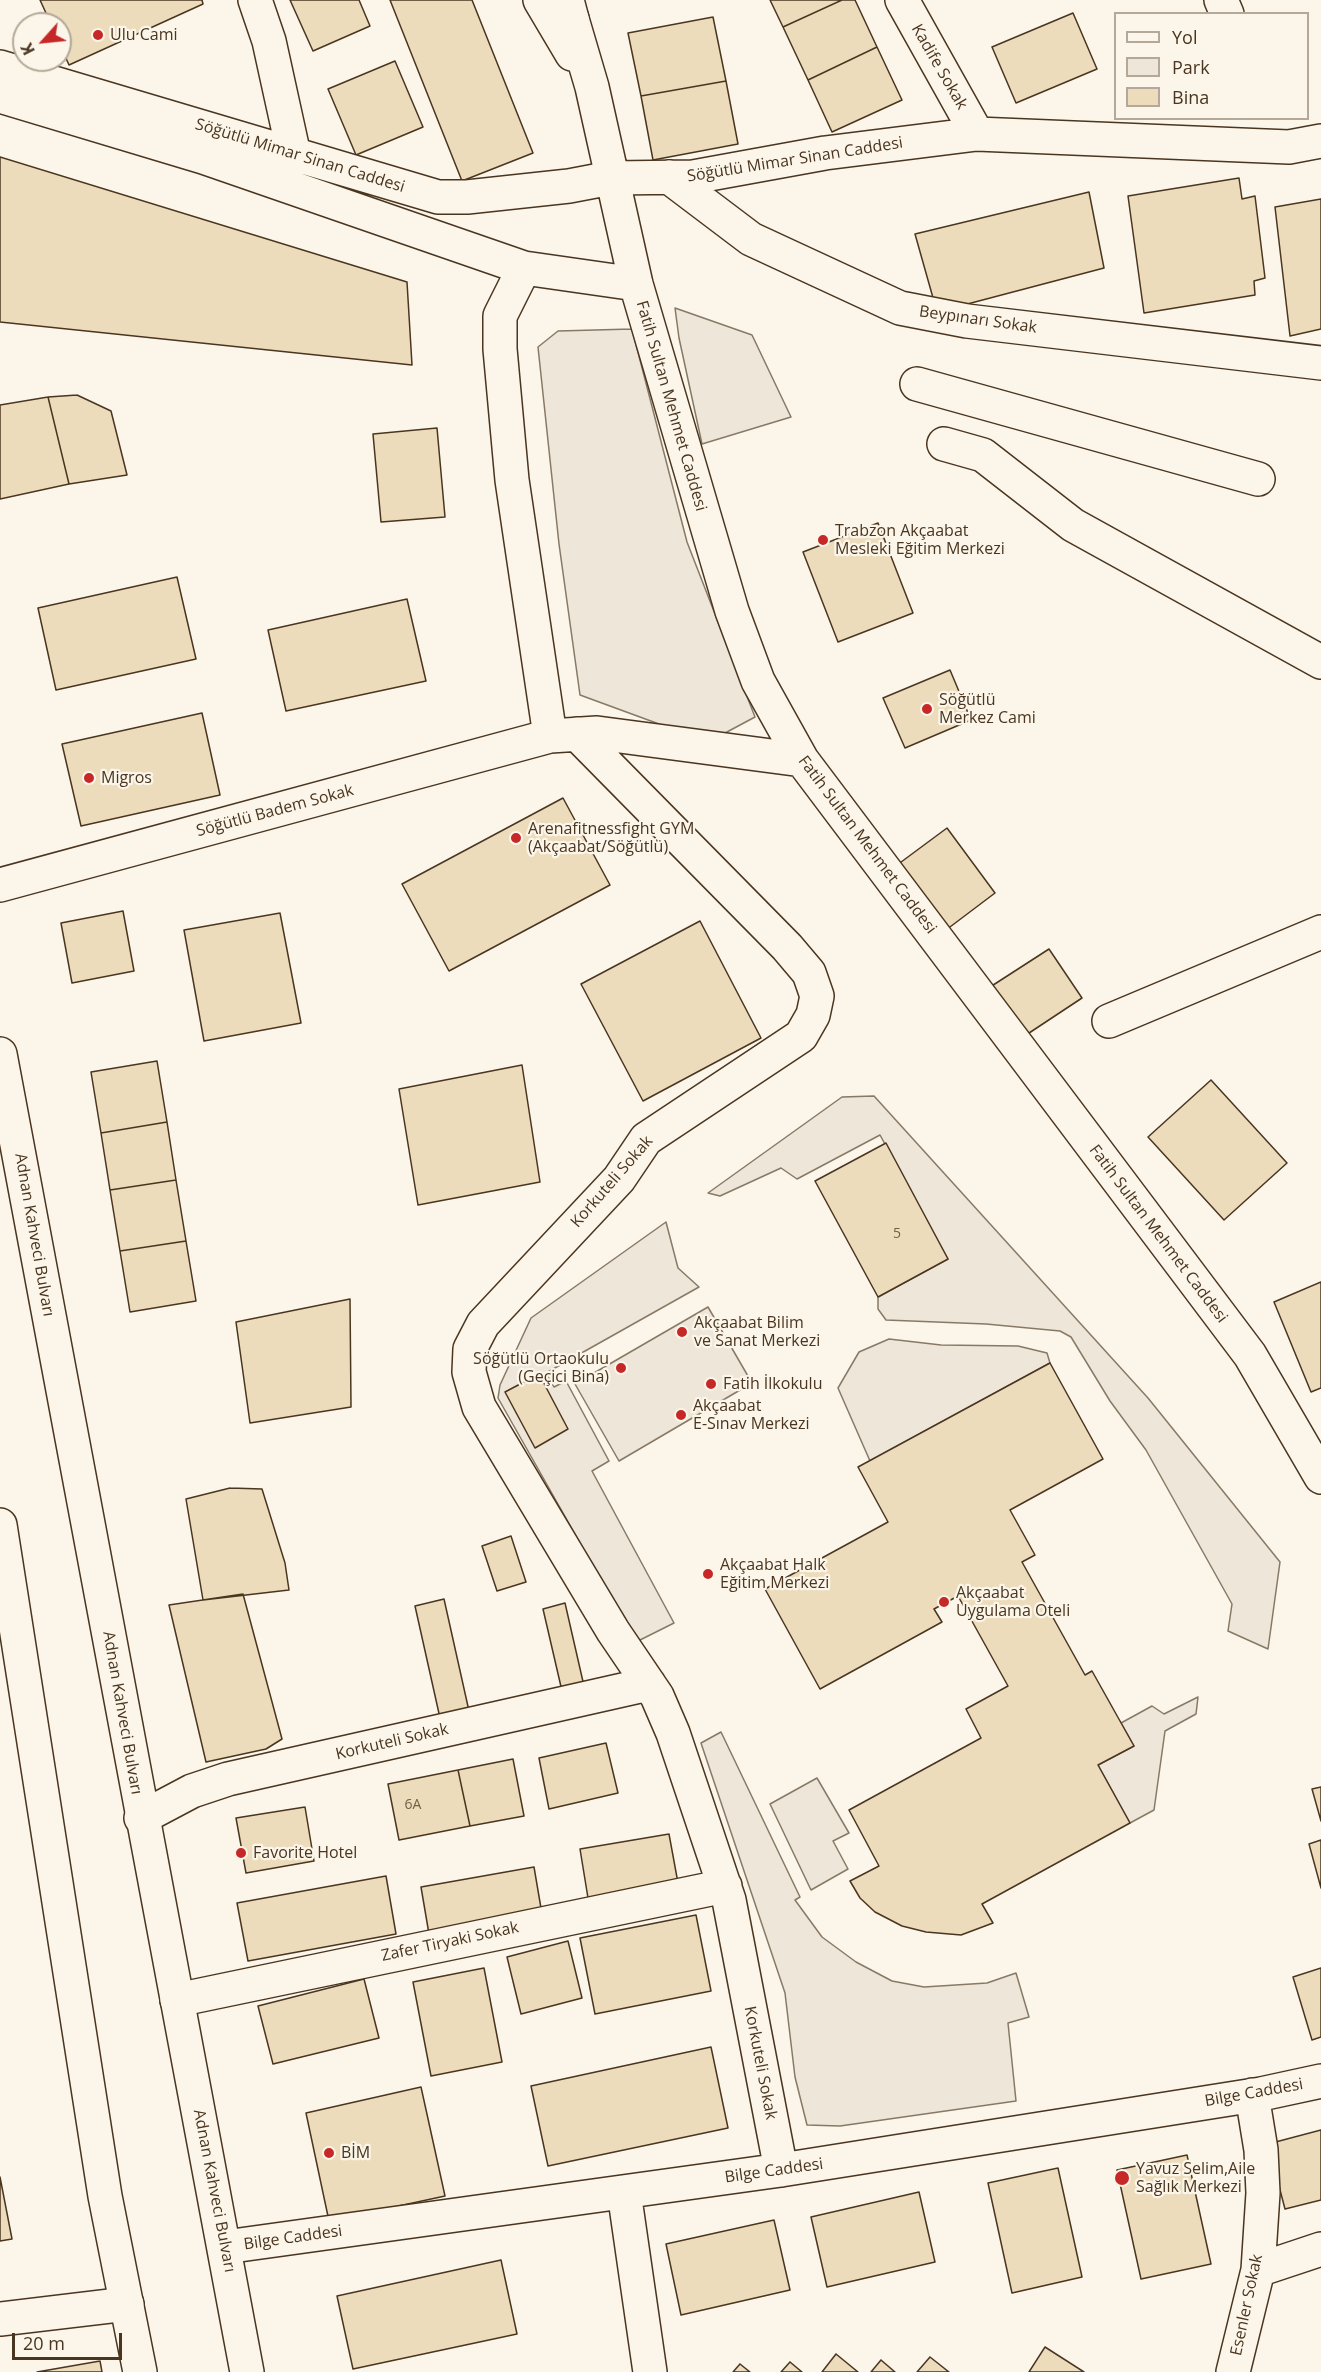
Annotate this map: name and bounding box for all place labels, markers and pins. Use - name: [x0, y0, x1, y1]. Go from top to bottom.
- place label: Ulu Cami: [110, 25, 177, 45]
- marker: Ulu Cami: [91, 28, 105, 42]
- place label: Trabzon Akçaabat Mesleki Eğitim Merkezi: [835, 521, 1005, 559]
- marker: Trabzon Akçaabat Mesleki Eğitim Merkezi: [816, 533, 830, 547]
- place label: Söğütlü Merkez Cami: [939, 690, 1036, 728]
- marker: Söğütlü Merkez Cami: [920, 702, 934, 716]
- place label: Migros: [101, 768, 152, 788]
- marker: Migros: [82, 771, 96, 785]
- place label: Arenafitnessfight GYM (Akçaabat/Söğütlü): [528, 819, 694, 857]
- marker: Arenafitnessfight GYM (Akçaabat/Söğütlü): [509, 831, 523, 845]
- place label: Akçaabat Bilim ve Sanat Merkezi: [694, 1313, 820, 1351]
- marker: Akçaabat Bilim ve Sanat Merkezi: [675, 1325, 689, 1339]
- place label: Söğütlü Ortaokulu (Geçici Bina): [473, 1349, 609, 1387]
- marker: Söğütlü Ortaokulu (Geçici Bina): [614, 1361, 628, 1375]
- place label: Fatih İlkokulu: [723, 1374, 822, 1394]
- marker: Fatih İlkokulu: [704, 1377, 718, 1391]
- place label: Akçaabat E-Sınav Merkezi: [693, 1396, 810, 1434]
- marker: Akçaabat E-Sınav Merkezi: [674, 1408, 688, 1422]
- place label: Akçaabat Halk Eğitim Merkezi: [720, 1555, 829, 1593]
- marker: Akçaabat Halk Eğitim Merkezi: [701, 1567, 715, 1581]
- place label: Akçaabat Uygulama Oteli: [956, 1583, 1070, 1621]
- marker: Akçaabat Uygulama Oteli: [937, 1595, 951, 1609]
- place label: Favorite Hotel: [253, 1843, 357, 1863]
- marker: Favorite Hotel: [234, 1846, 248, 1860]
- place label: BİM: [341, 2143, 370, 2163]
- marker: BİM: [322, 2146, 336, 2160]
- place label: Yavuz Selim,Aile Sağlık Merkezi: [1136, 2159, 1255, 2197]
- marker: Yavuz Selim,Aile Sağlık Merkezi: [1113, 2169, 1131, 2187]

